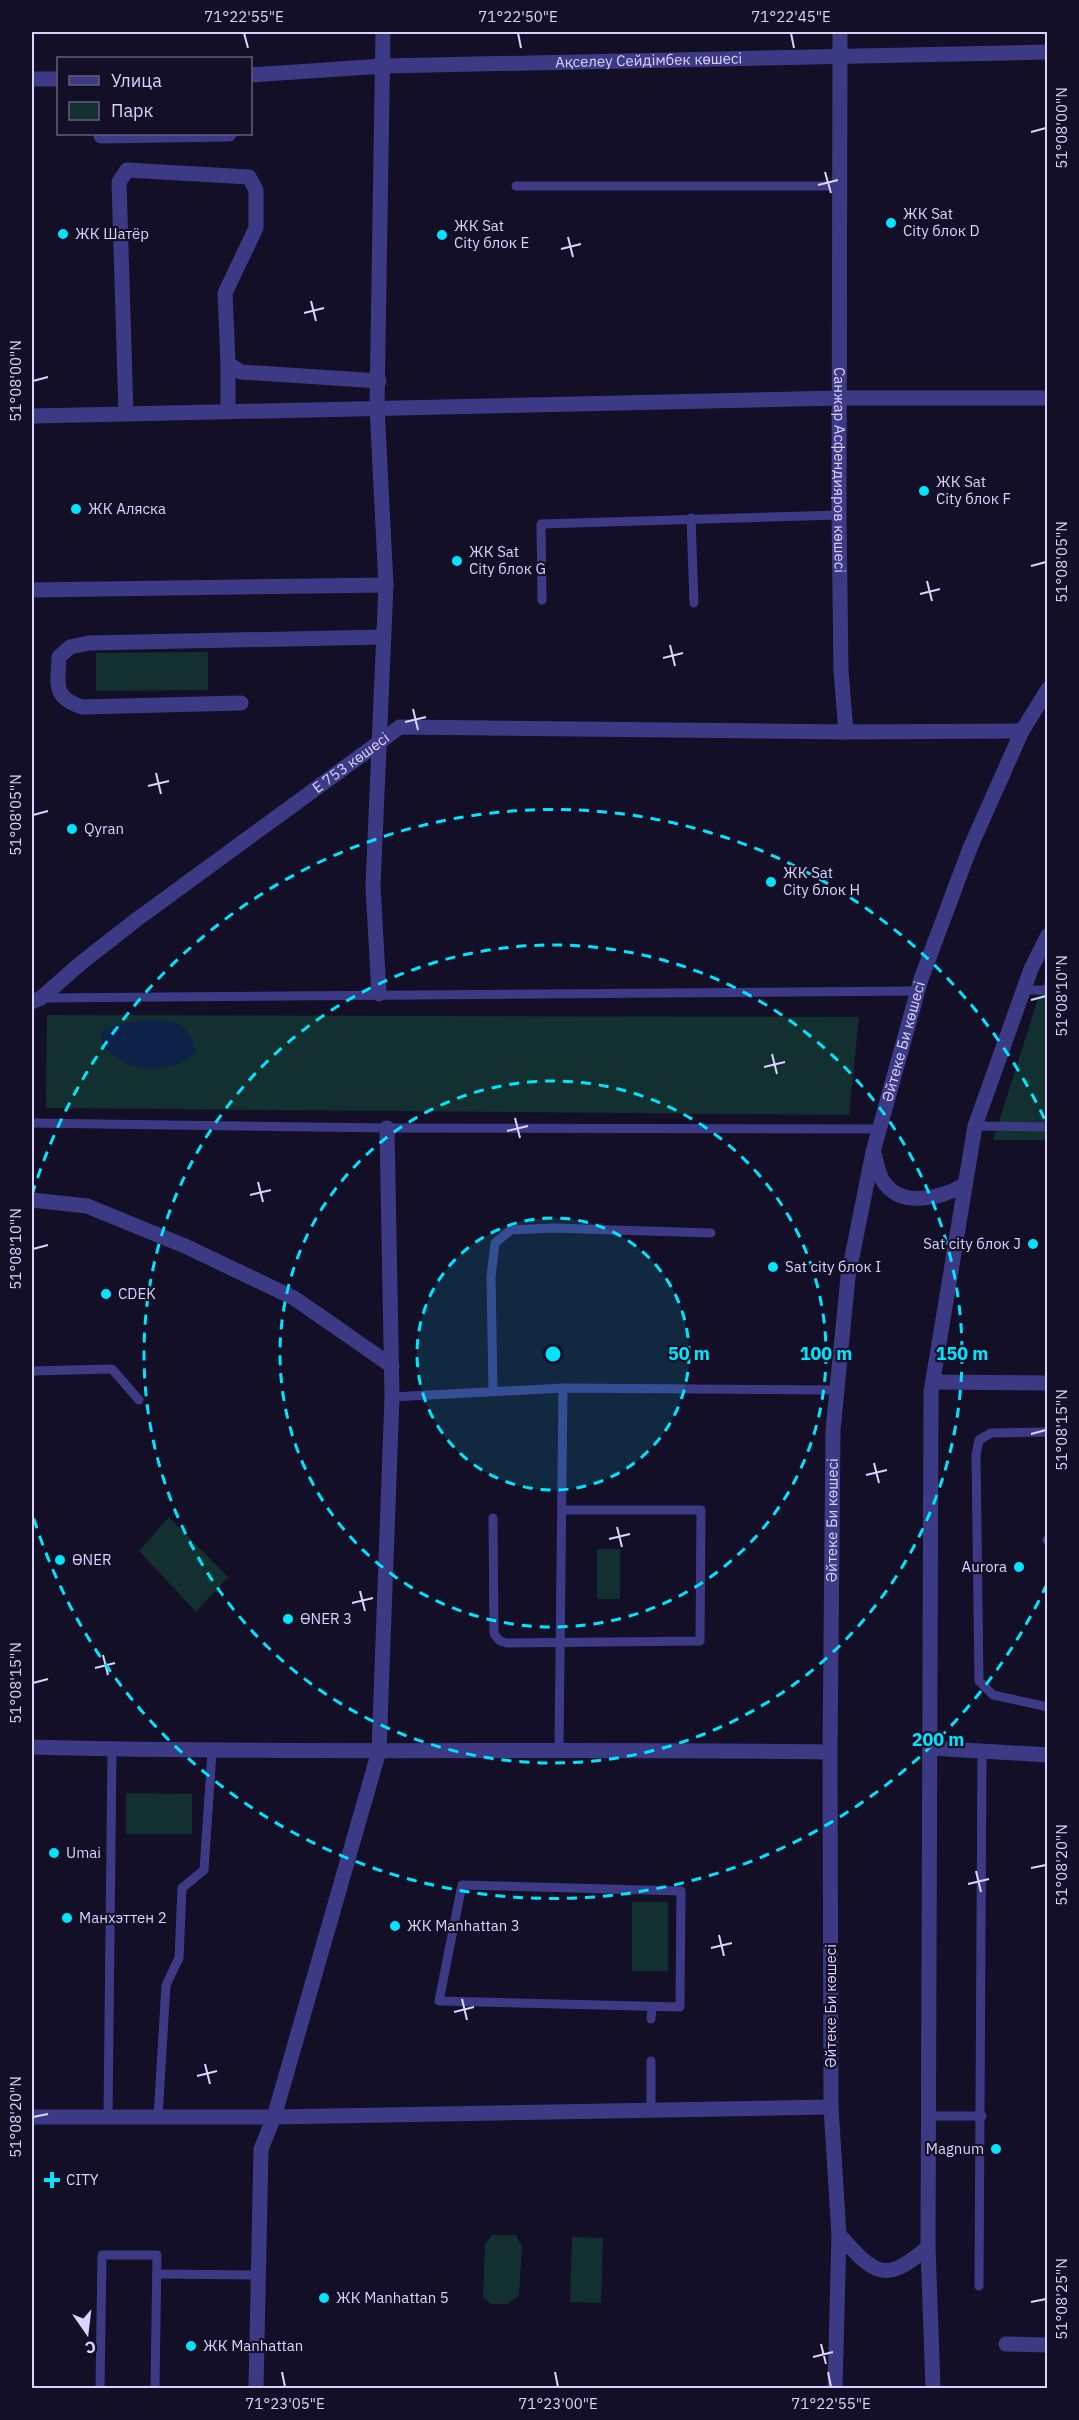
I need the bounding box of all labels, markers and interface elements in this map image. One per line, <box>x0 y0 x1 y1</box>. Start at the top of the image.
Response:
text: 71°22'55"E <box>204 7 284 26</box>
text: 71°22'50"E <box>478 7 558 26</box>
text: 71°22'45"E <box>751 7 831 26</box>
street label: Ақселеу Сейдімбек көшесі <box>555 48 742 71</box>
legend <box>57 57 252 135</box>
text: Улица <box>111 69 162 92</box>
text: 51°08'00"N <box>1052 87 1071 169</box>
text: Парк <box>111 99 154 122</box>
place label: ЖК Sat City блок D <box>903 204 980 240</box>
place label: ЖК Sat City блок E <box>454 216 529 252</box>
marker: ЖК Sat City блок D <box>884 216 898 230</box>
place label: ЖК Шатёр <box>75 224 149 243</box>
marker: ЖК Шатёр <box>56 227 70 241</box>
marker: ЖК Sat City блок E <box>435 228 449 242</box>
text: 51°08'00"N <box>6 340 25 422</box>
street label: Санжар Асфендияров көшесі <box>830 367 850 573</box>
place label: ЖК Sat City блок F <box>936 472 1011 508</box>
marker: ЖК Sat City блок F <box>917 484 931 498</box>
place label: ЖК Аляска <box>88 499 166 518</box>
marker: ЖК Аляска <box>69 502 83 516</box>
text: 51°08'05"N <box>1052 521 1071 603</box>
place label: ЖК Sat City блок G <box>469 542 546 578</box>
marker: ЖК Sat City блок G <box>450 554 464 568</box>
street label: Е 753 көшесі <box>308 728 393 797</box>
text: 51°08'05"N <box>6 774 25 856</box>
place label: Qyran <box>84 819 124 838</box>
marker: Qyran <box>65 822 79 836</box>
place label: ЖК Sat City блок H <box>783 863 860 899</box>
marker: ЖК Sat City блок H <box>764 875 778 889</box>
text: 51°08'10"N <box>1052 955 1071 1037</box>
street label: Әйтеке Би көшесі <box>877 979 929 1104</box>
text: 51°08'10"N <box>6 1208 25 1290</box>
place label: Sat city блок J <box>923 1234 1021 1253</box>
marker: Sat city блок J <box>1026 1237 1040 1251</box>
place label: Sat city блок I <box>785 1257 881 1276</box>
marker: Sat city блок I <box>766 1260 780 1274</box>
place label: CDEK <box>118 1284 156 1303</box>
marker: CDEK <box>99 1287 113 1301</box>
text: 50 m <box>668 1342 710 1365</box>
text: 100 m <box>800 1342 852 1365</box>
text: 150 m <box>936 1342 988 1365</box>
centre of rings <box>543 1344 563 1364</box>
text: 51°08'15"N <box>1052 1389 1071 1471</box>
street label: Әйтеке Би көшесі <box>822 1458 842 1583</box>
place label: ӨNER <box>72 1550 112 1569</box>
marker: ӨNER <box>53 1553 67 1567</box>
place label: Aurora <box>962 1557 1007 1576</box>
marker: Aurora <box>1012 1560 1026 1574</box>
place label: ӨNER 3 <box>300 1609 352 1628</box>
marker: ӨNER 3 <box>281 1612 295 1626</box>
text: 51°08'15"N <box>6 1642 25 1724</box>
text: 200 m <box>912 1728 964 1751</box>
text: 51°08'20"N <box>1052 1824 1071 1906</box>
place label: Umai <box>66 1843 101 1862</box>
marker: Umai <box>47 1846 61 1860</box>
place label: Манхэттен 2 <box>79 1908 167 1927</box>
marker: Манхэттен 2 <box>60 1911 74 1925</box>
place label: ЖК Manhattan 3 <box>407 1916 520 1935</box>
marker: ЖК Manhattan 3 <box>388 1919 402 1933</box>
street label: Әйтеке Би көшесі <box>821 1944 840 2068</box>
text: 51°08'20"N <box>6 2076 25 2158</box>
place label: Magnum <box>926 2139 984 2158</box>
marker: Magnum <box>989 2142 1003 2156</box>
place label: CITY <box>66 2170 99 2189</box>
marker: CITY <box>43 2171 61 2189</box>
text: 51°08'25"N <box>1052 2258 1071 2340</box>
place label: ЖК Manhattan 5 <box>336 2288 449 2307</box>
marker: ЖК Manhattan 5 <box>317 2291 331 2305</box>
north arrow <box>57 2303 117 2363</box>
place label: ЖК Manhattan <box>203 2336 303 2355</box>
text: С <box>83 2337 98 2359</box>
marker: ЖК Manhattan <box>184 2339 198 2353</box>
text: 71°23'05"E <box>245 2394 325 2413</box>
text: 71°23'00"E <box>518 2394 598 2413</box>
text: 71°22'55"E <box>791 2394 871 2413</box>

